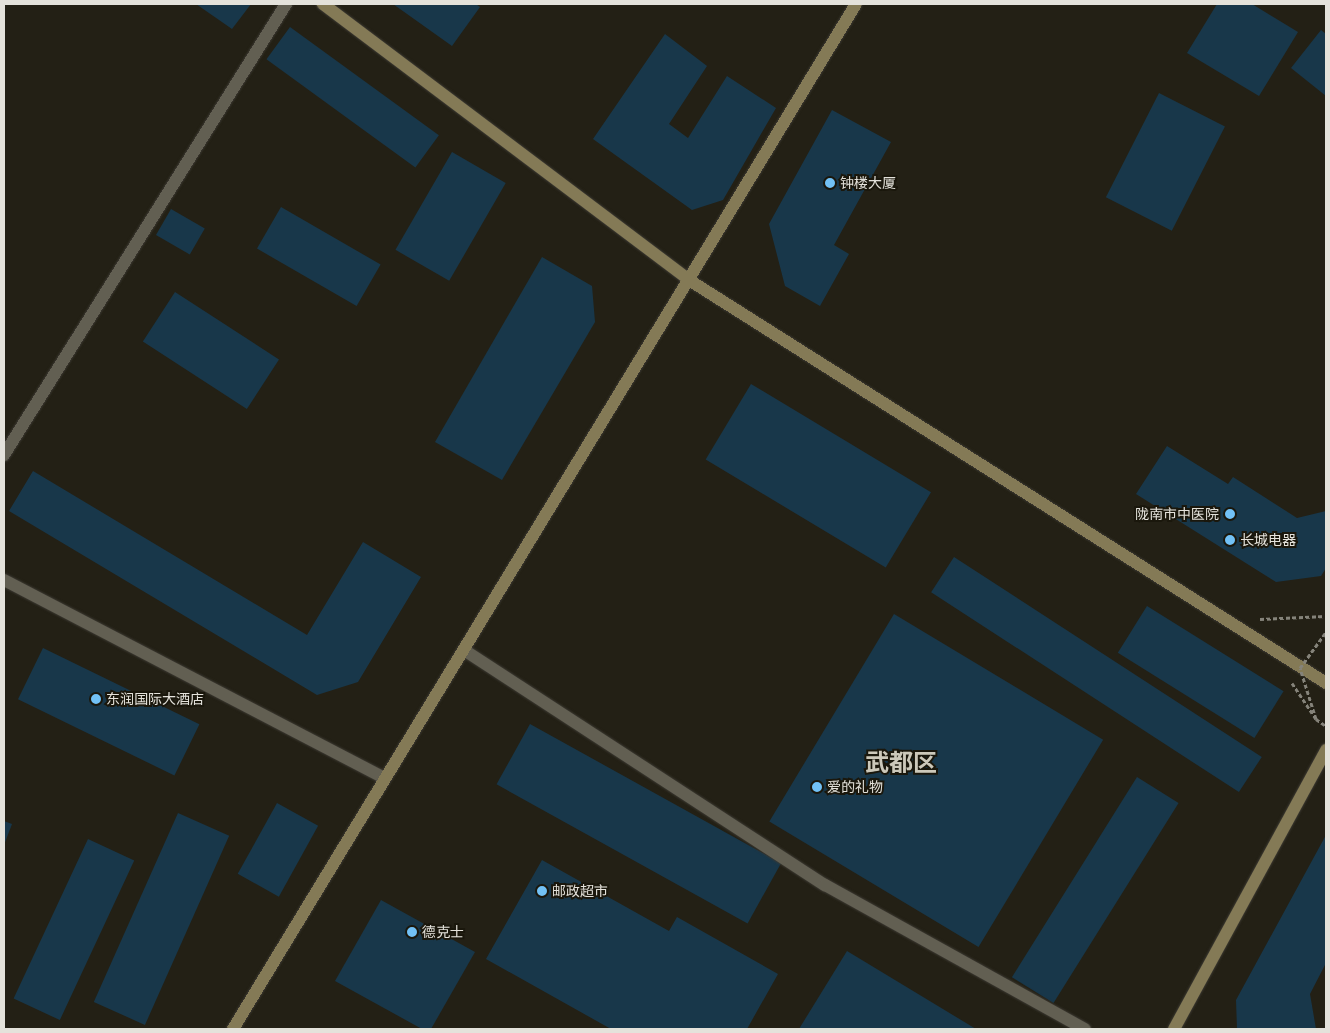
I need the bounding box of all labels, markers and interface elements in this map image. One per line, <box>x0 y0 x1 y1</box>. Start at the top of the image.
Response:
place label: 钟楼大厦 <box>840 175 896 191</box>
marker: 钟楼大厦 <box>824 177 836 189</box>
place label: 陇南市中医院 <box>1135 506 1219 522</box>
marker: 陇南市中医院 <box>1223 507 1237 521</box>
place label: 长城电器 <box>1240 532 1296 548</box>
marker: 长城电器 <box>1224 534 1236 546</box>
place label: 东润国际大酒店 <box>106 691 204 707</box>
marker: 东润国际大酒店 <box>90 693 102 705</box>
district label: 武都区 <box>865 748 937 776</box>
place label: 爱的礼物 <box>827 779 883 795</box>
marker: 爱的礼物 <box>811 781 823 793</box>
place label: 邮政超市 <box>552 883 608 899</box>
marker: 邮政超市 <box>536 885 548 897</box>
place label: 德克士 <box>422 924 464 940</box>
marker: 德克士 <box>406 926 418 938</box>

